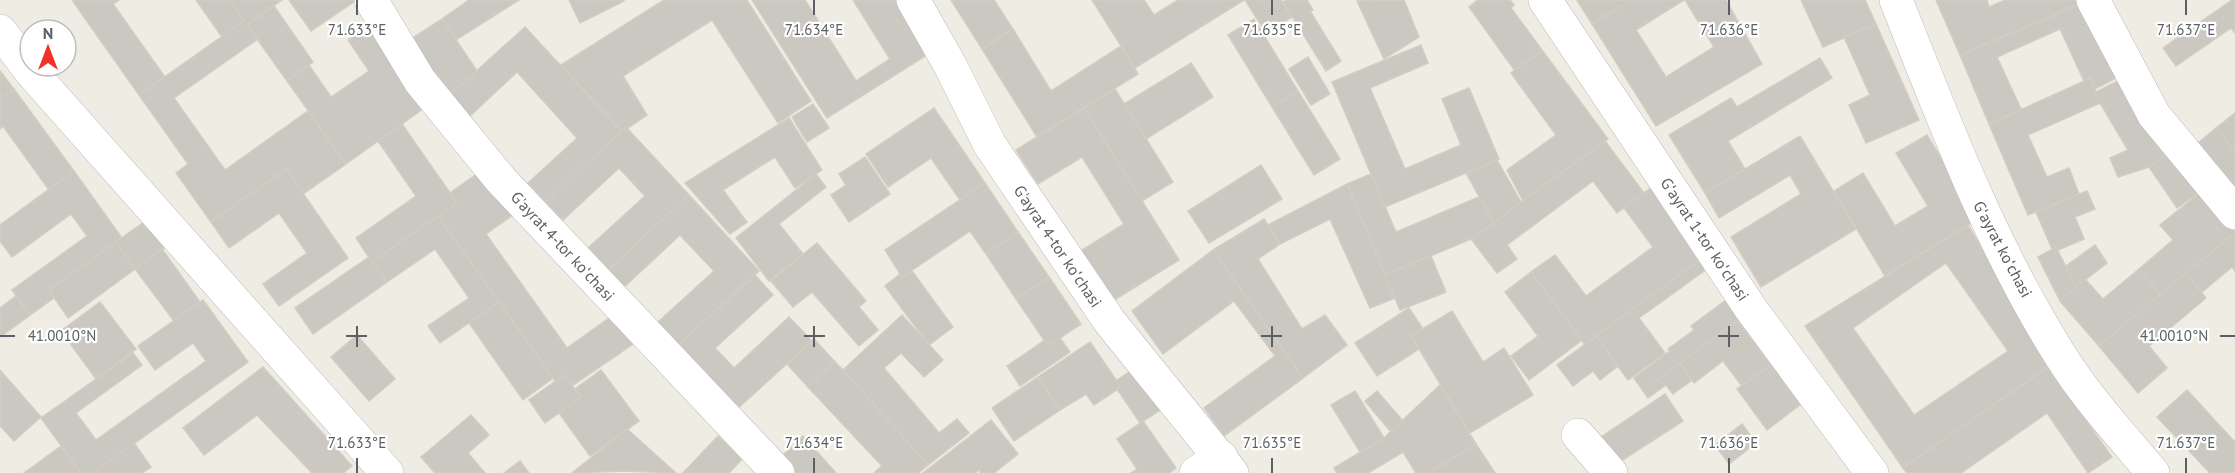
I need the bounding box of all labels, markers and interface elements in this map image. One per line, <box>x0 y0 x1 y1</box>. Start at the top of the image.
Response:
north arrow <box>18 18 78 78</box>
text: 71.633°E <box>328 20 386 39</box>
text: 71.634°E <box>785 20 843 39</box>
text: 71.635°E <box>1243 20 1301 39</box>
text: 71.636°E <box>1700 20 1758 39</box>
text: 71.637°E <box>2157 20 2215 39</box>
text: N <box>43 23 53 43</box>
street label: Gʻayrat 1-tor koʻchasi <box>1656 174 1754 304</box>
street label: G'ayrat 4-tor koʻchasi <box>1010 181 1106 311</box>
street label: G'ayrat 4-tor koʻchasi <box>507 187 619 305</box>
street label: Gʻayrat koʻchasi <box>1969 197 2037 301</box>
text: 41.0010°N <box>28 326 96 345</box>
text: 41.0010°N <box>2140 326 2208 345</box>
text: 71.633°E <box>328 433 386 452</box>
text: 71.634°E <box>785 433 843 452</box>
text: 71.635°E <box>1243 433 1301 452</box>
text: 71.636°E <box>1700 433 1758 452</box>
text: 71.637°E <box>2157 433 2215 452</box>

